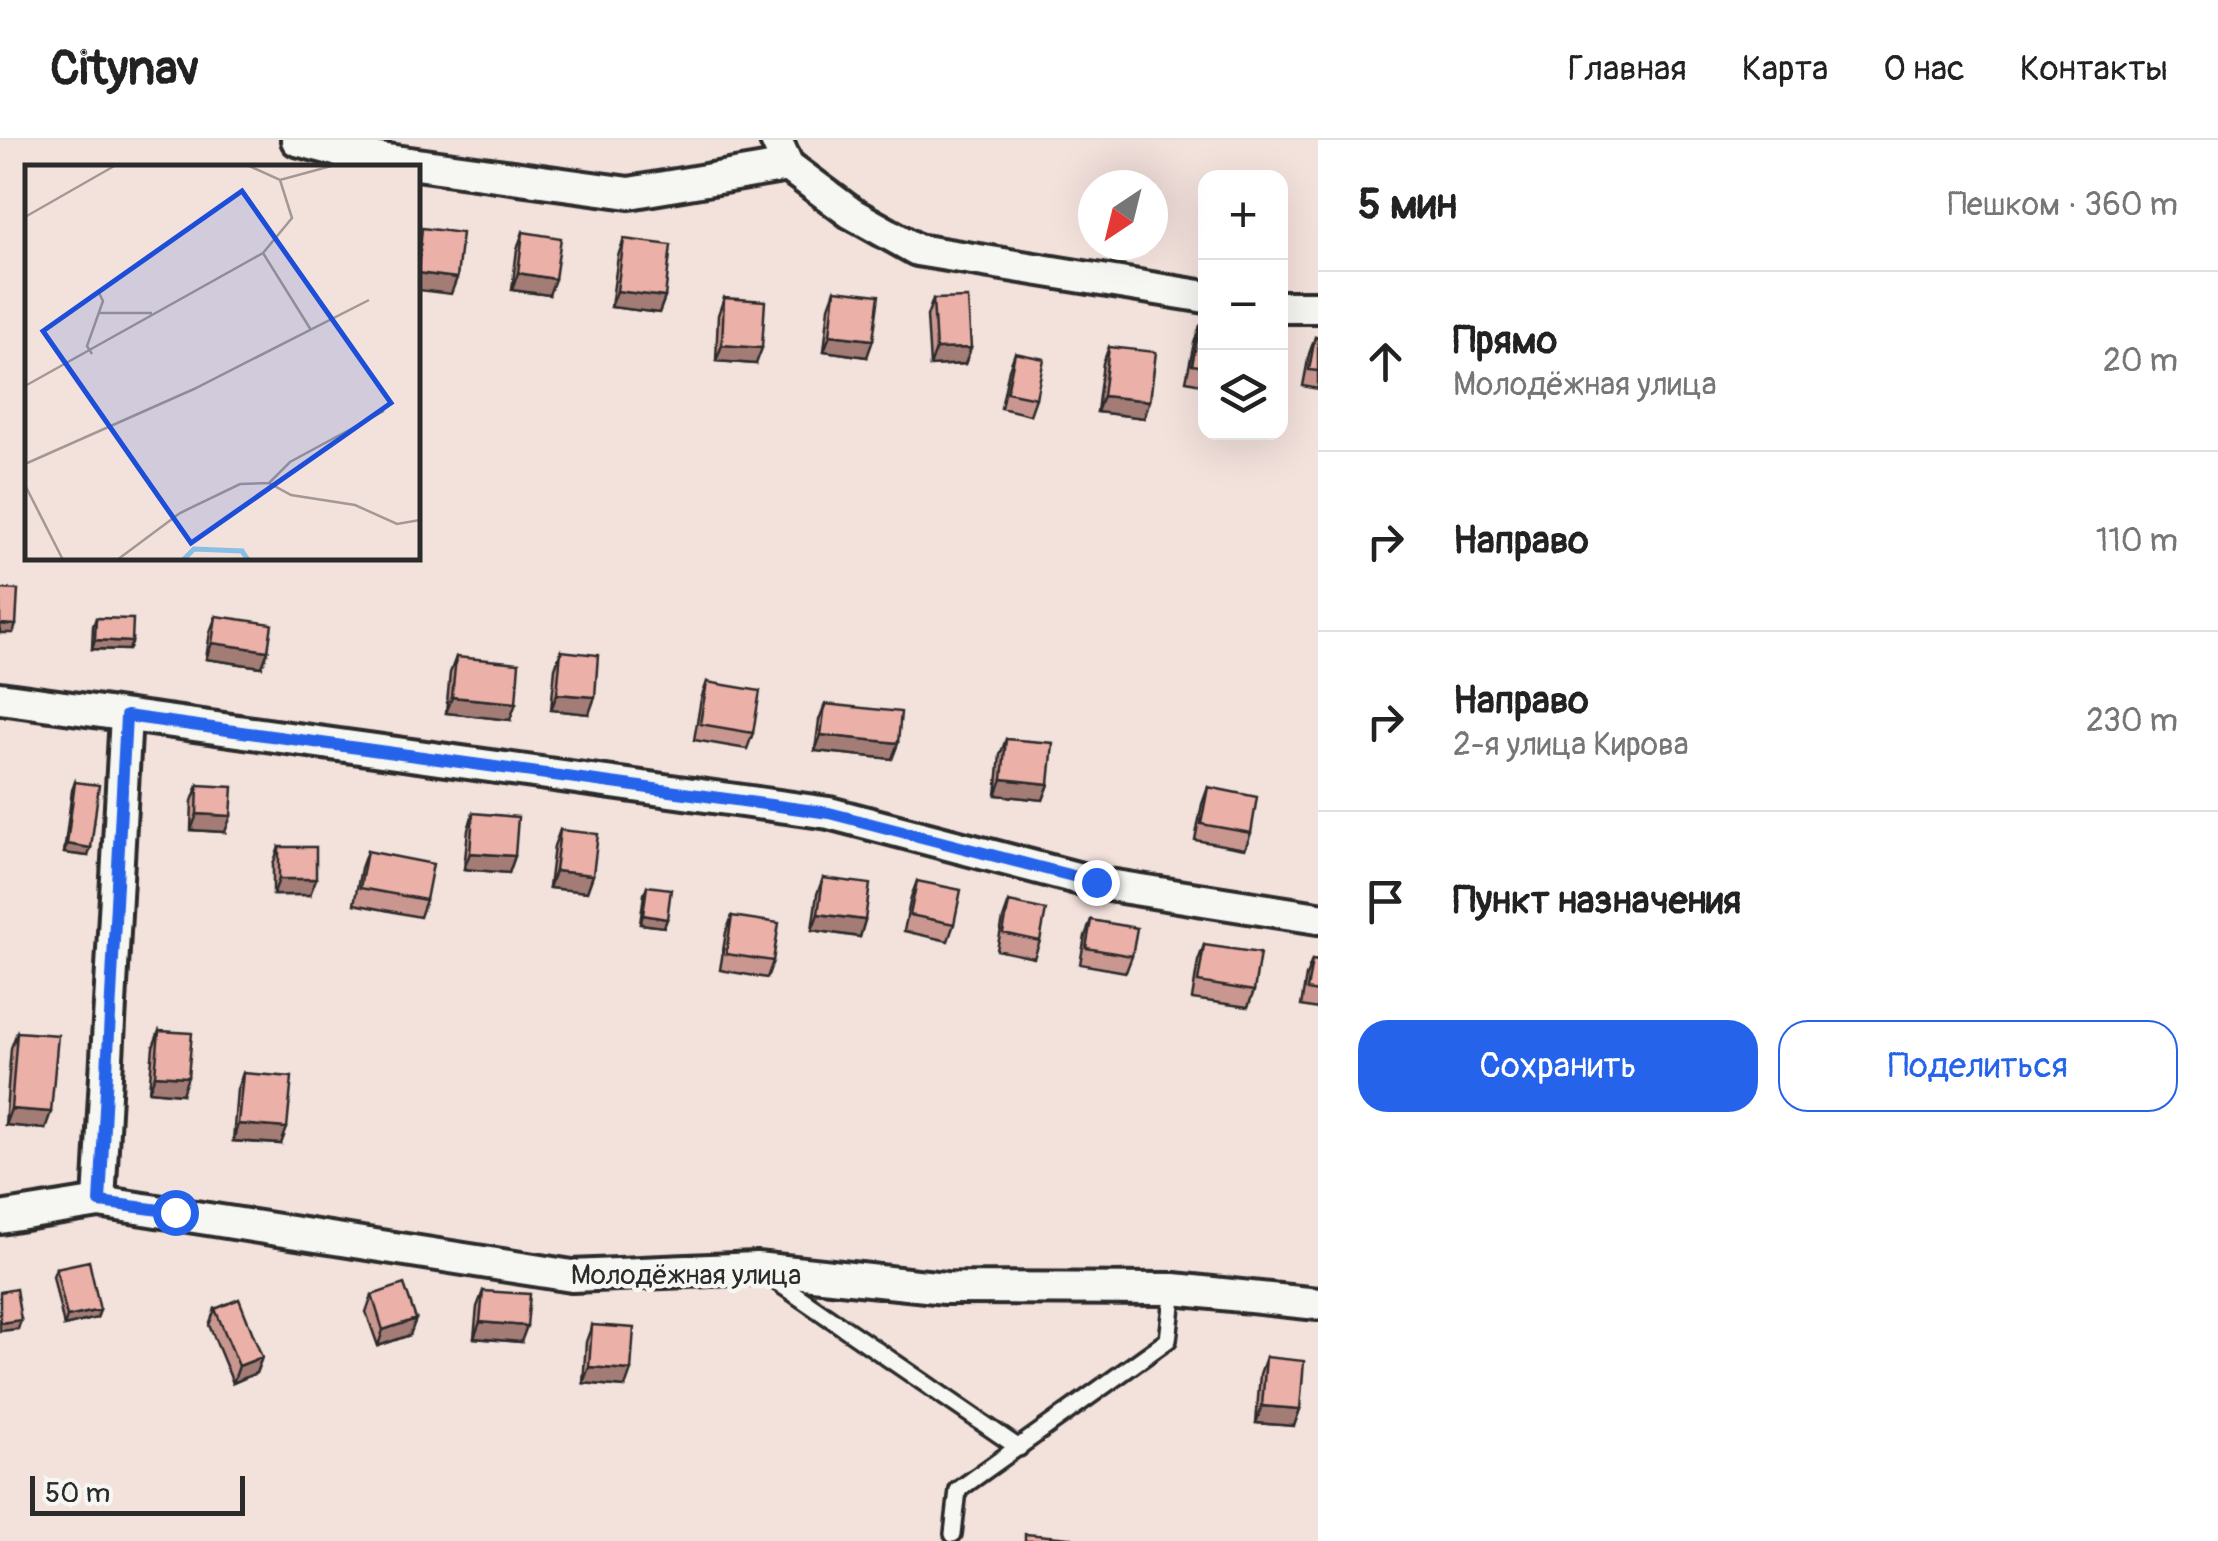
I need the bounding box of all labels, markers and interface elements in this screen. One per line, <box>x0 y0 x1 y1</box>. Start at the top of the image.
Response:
text: Citynav <box>50 39 199 99</box>
text: Главная <box>1568 47 1687 91</box>
text: Карта <box>1742 47 1828 91</box>
text: О нас <box>1883 47 1965 91</box>
text: Контакты <box>2020 47 2168 91</box>
inset map <box>25 165 420 560</box>
north arrow <box>1078 170 1168 260</box>
map controls <box>1198 170 1288 440</box>
button: + <box>1198 170 1288 260</box>
text: 5 мин <box>1358 179 1457 231</box>
text: Пешком · 360 m <box>1948 185 2178 225</box>
button: − <box>1198 260 1288 350</box>
text: Прямо <box>1453 317 1557 365</box>
icon: ahead <box>1358 334 1413 389</box>
text: 20 m <box>2103 341 2178 381</box>
button: layers <box>1198 350 1288 440</box>
text: Молодёжная улица <box>1453 365 1717 405</box>
icon: right <box>1358 514 1413 569</box>
text: Направо <box>1453 517 1589 565</box>
text: 110 m <box>2096 521 2178 561</box>
text: Направо <box>1453 677 1589 725</box>
icon: right <box>1358 694 1413 749</box>
text: 230 m <box>2086 701 2178 741</box>
text: 2-я улица Кирова <box>1453 725 1689 765</box>
route end <box>1074 860 1120 906</box>
icon: arrive <box>1358 874 1413 929</box>
text: Пункт назначения <box>1453 877 1741 925</box>
button: Сохранить <box>1358 1020 1758 1112</box>
button: Поделиться <box>1778 1020 2178 1112</box>
route start <box>153 1190 199 1236</box>
street label: Молодёжная улица <box>571 1258 801 1293</box>
scale bar <box>30 1471 245 1516</box>
text: 50 m <box>45 1476 110 1511</box>

